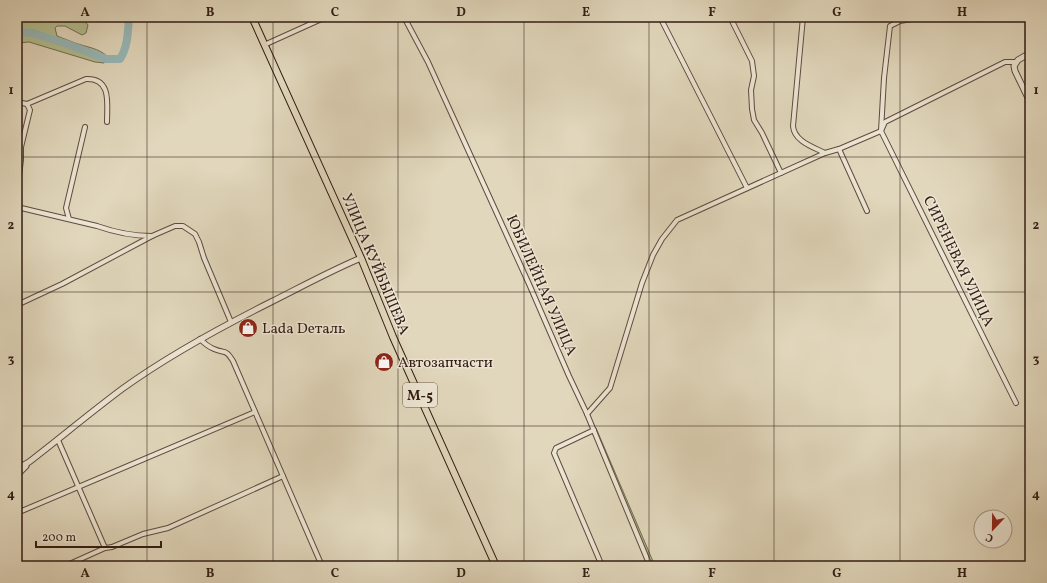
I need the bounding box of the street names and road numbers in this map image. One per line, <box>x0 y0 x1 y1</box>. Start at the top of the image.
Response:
street label: УЛИЦА КУЙБЫШЕВА <box>335 191 414 339</box>
street label: СИРЕНЕВАЯ УЛИЦА <box>917 193 999 331</box>
street label: ЮБИЛЕЙНАЯ УЛИЦА <box>500 212 581 360</box>
road number: М-5 <box>403 383 437 407</box>

